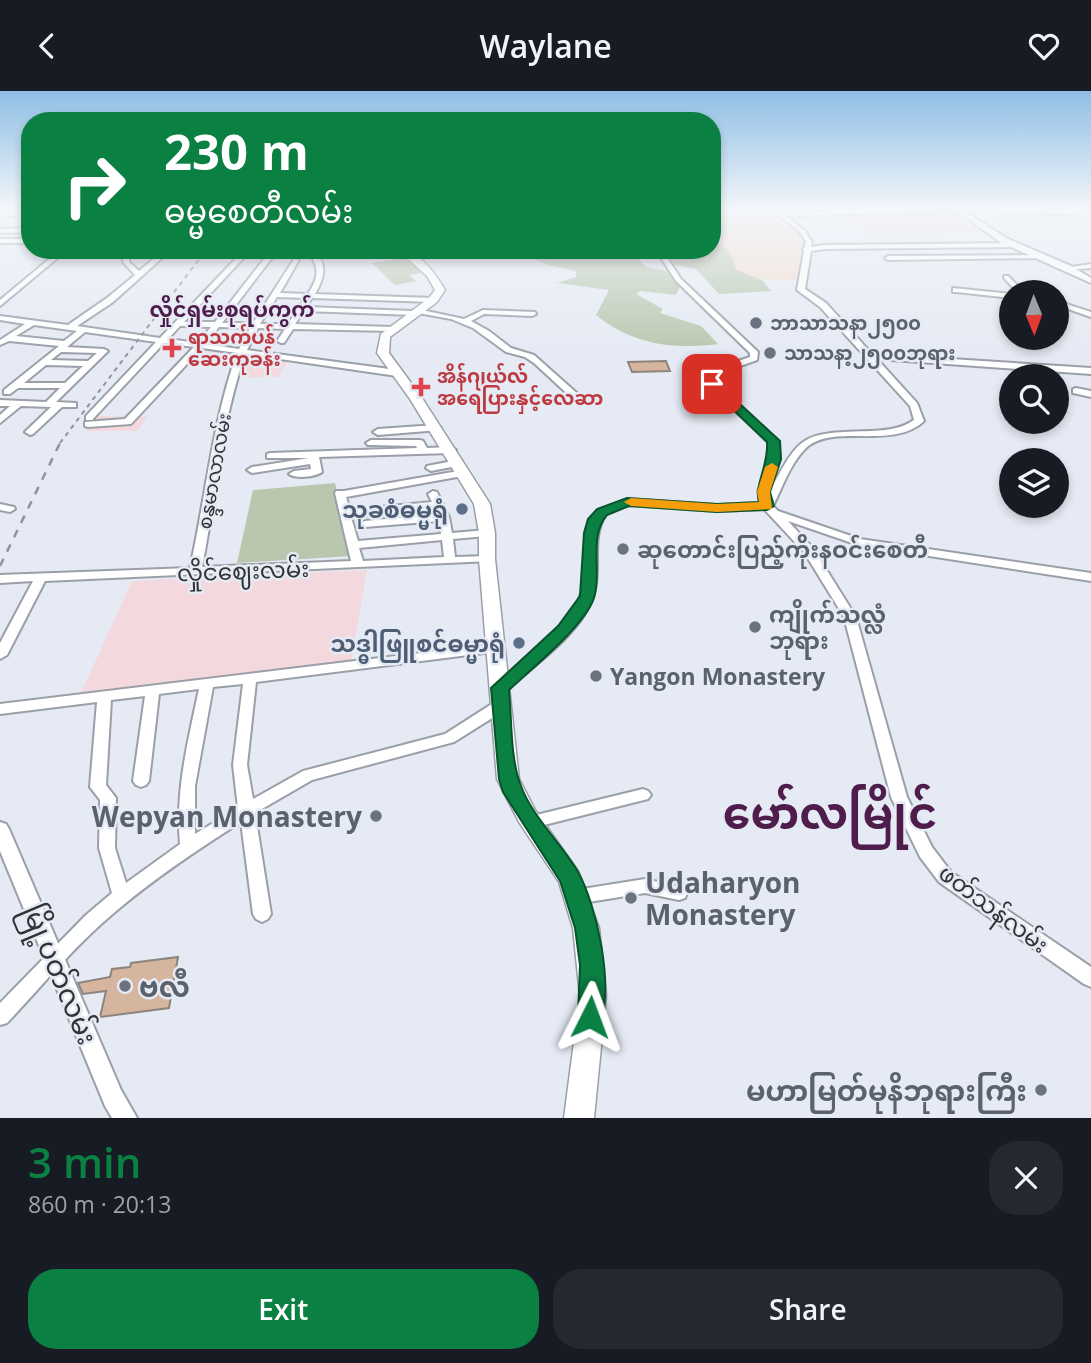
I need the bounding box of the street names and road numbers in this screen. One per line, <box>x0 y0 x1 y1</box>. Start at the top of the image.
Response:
street label: စန္ဒမာလာလမ်း <box>190 411 240 532</box>
street label: လှိုင်ဈေးလမ်း <box>176 552 310 592</box>
street label: ဖတ်သန်လမ်း <box>930 856 1055 963</box>
street label: မြို့ပတ်လမ်း <box>10 898 108 1052</box>

